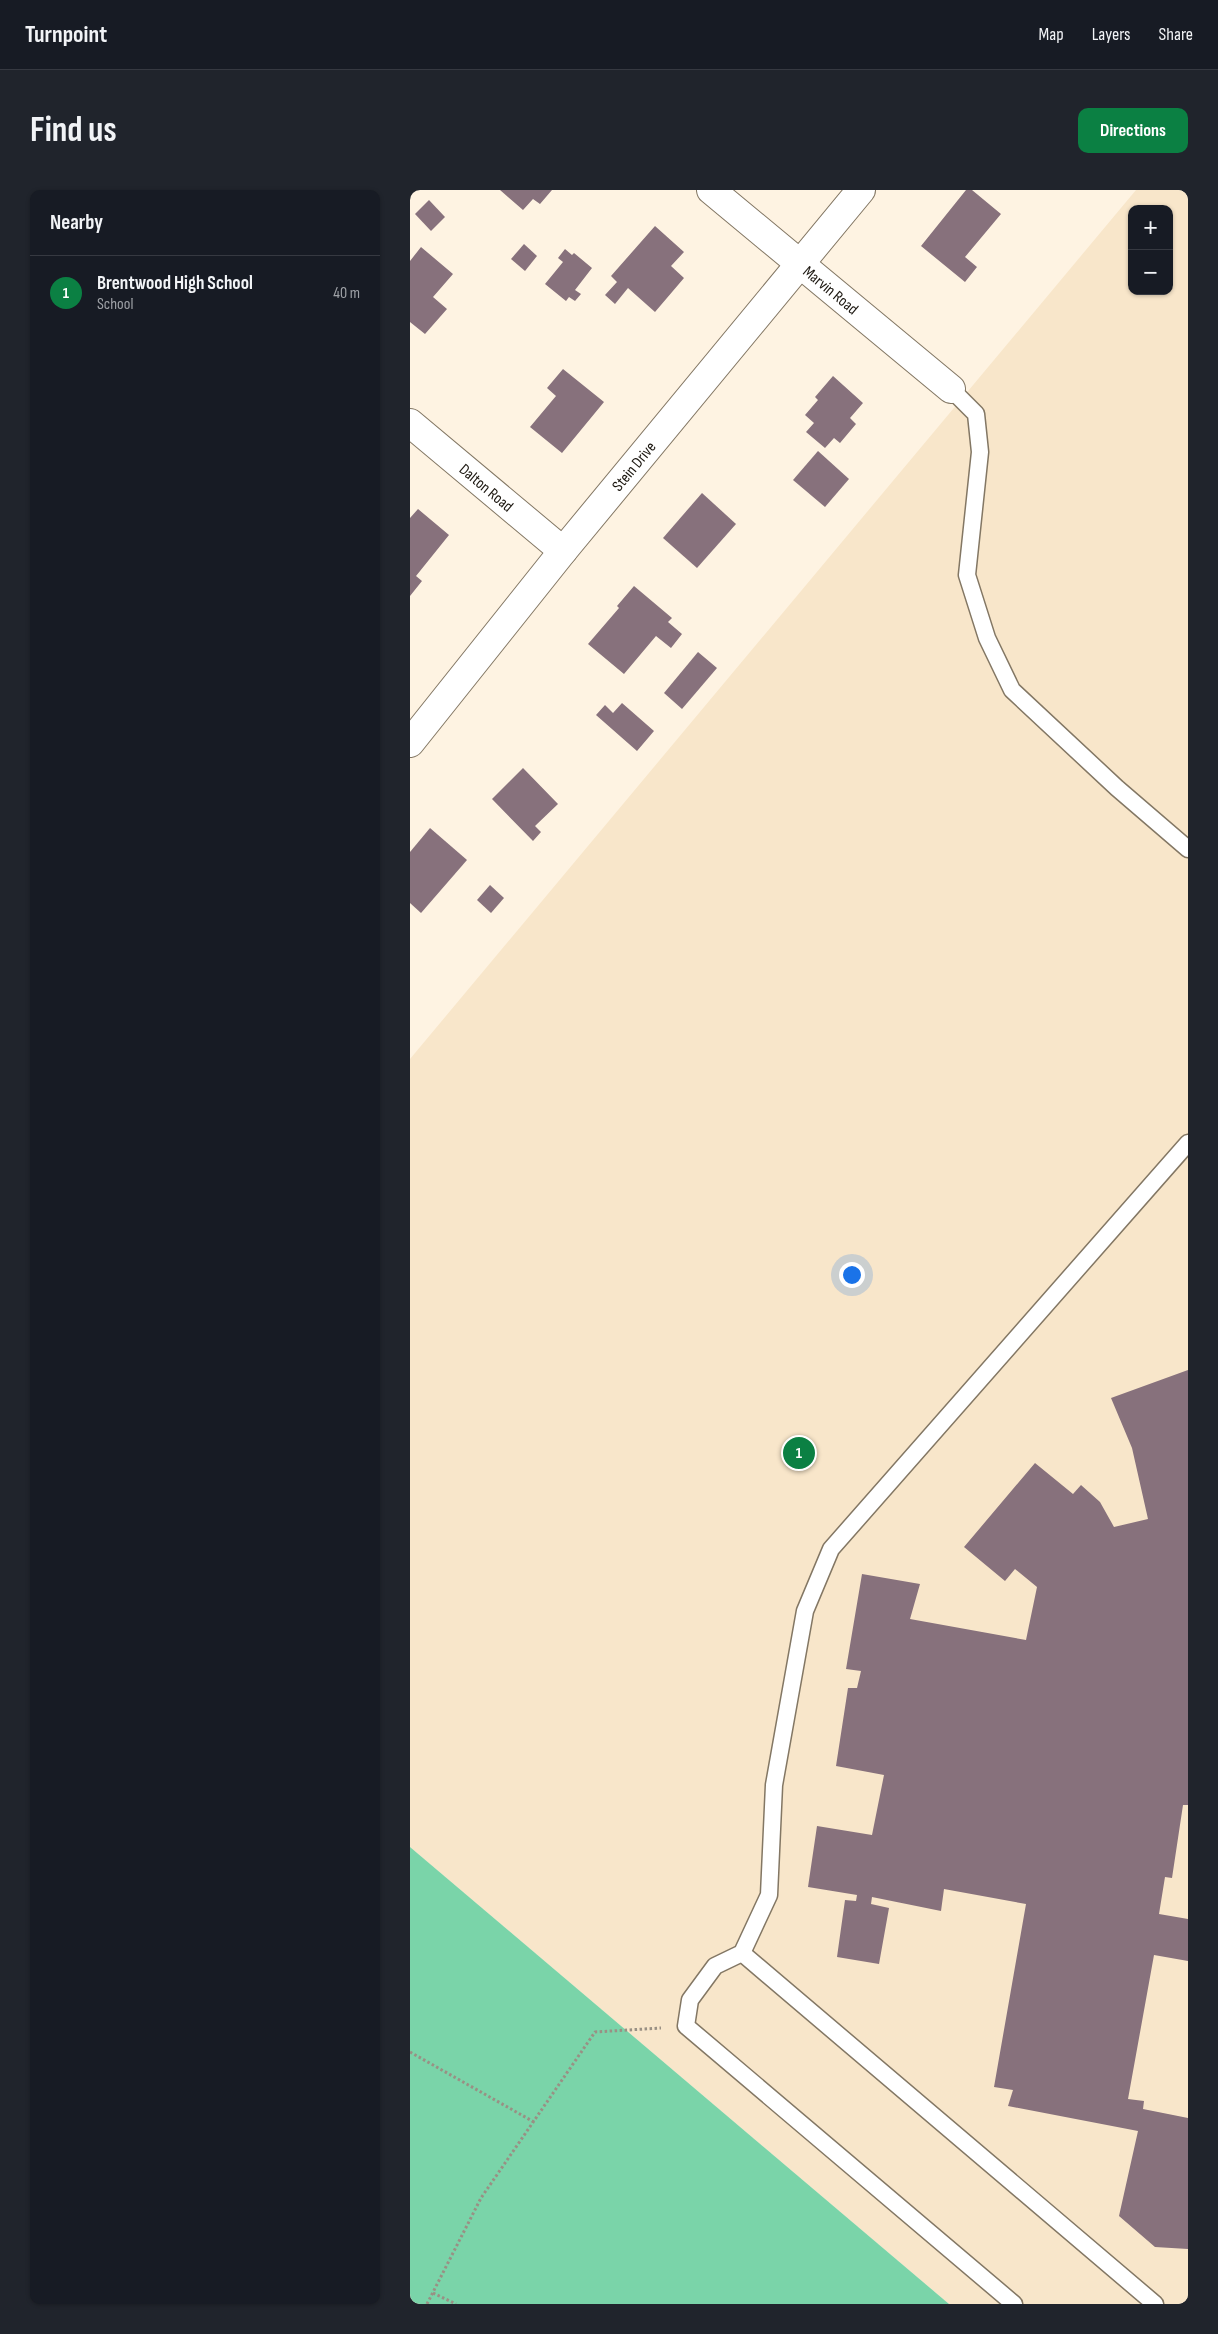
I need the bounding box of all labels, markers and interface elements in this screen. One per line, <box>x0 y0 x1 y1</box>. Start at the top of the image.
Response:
text: Turnpoint <box>25 20 107 49</box>
text: Map <box>1039 24 1064 45</box>
text: Layers <box>1092 24 1131 45</box>
text: Share <box>1159 24 1193 45</box>
button: Directions <box>1078 108 1188 153</box>
text: Find us <box>30 109 117 152</box>
map controls <box>1128 205 1173 295</box>
button: + <box>1128 205 1173 250</box>
text: Nearby <box>50 210 103 235</box>
button: − <box>1128 250 1173 295</box>
street label: Marvin Road <box>799 262 861 319</box>
text: Brentwood High School <box>97 272 253 295</box>
text: 1 <box>63 284 69 303</box>
text: 40 m <box>333 284 360 303</box>
text: School <box>97 295 133 314</box>
street label: Stein Drive <box>609 438 660 495</box>
street label: Dalton Road <box>455 460 517 516</box>
your location <box>839 1262 865 1288</box>
pin: 1 <box>783 1434 815 1472</box>

